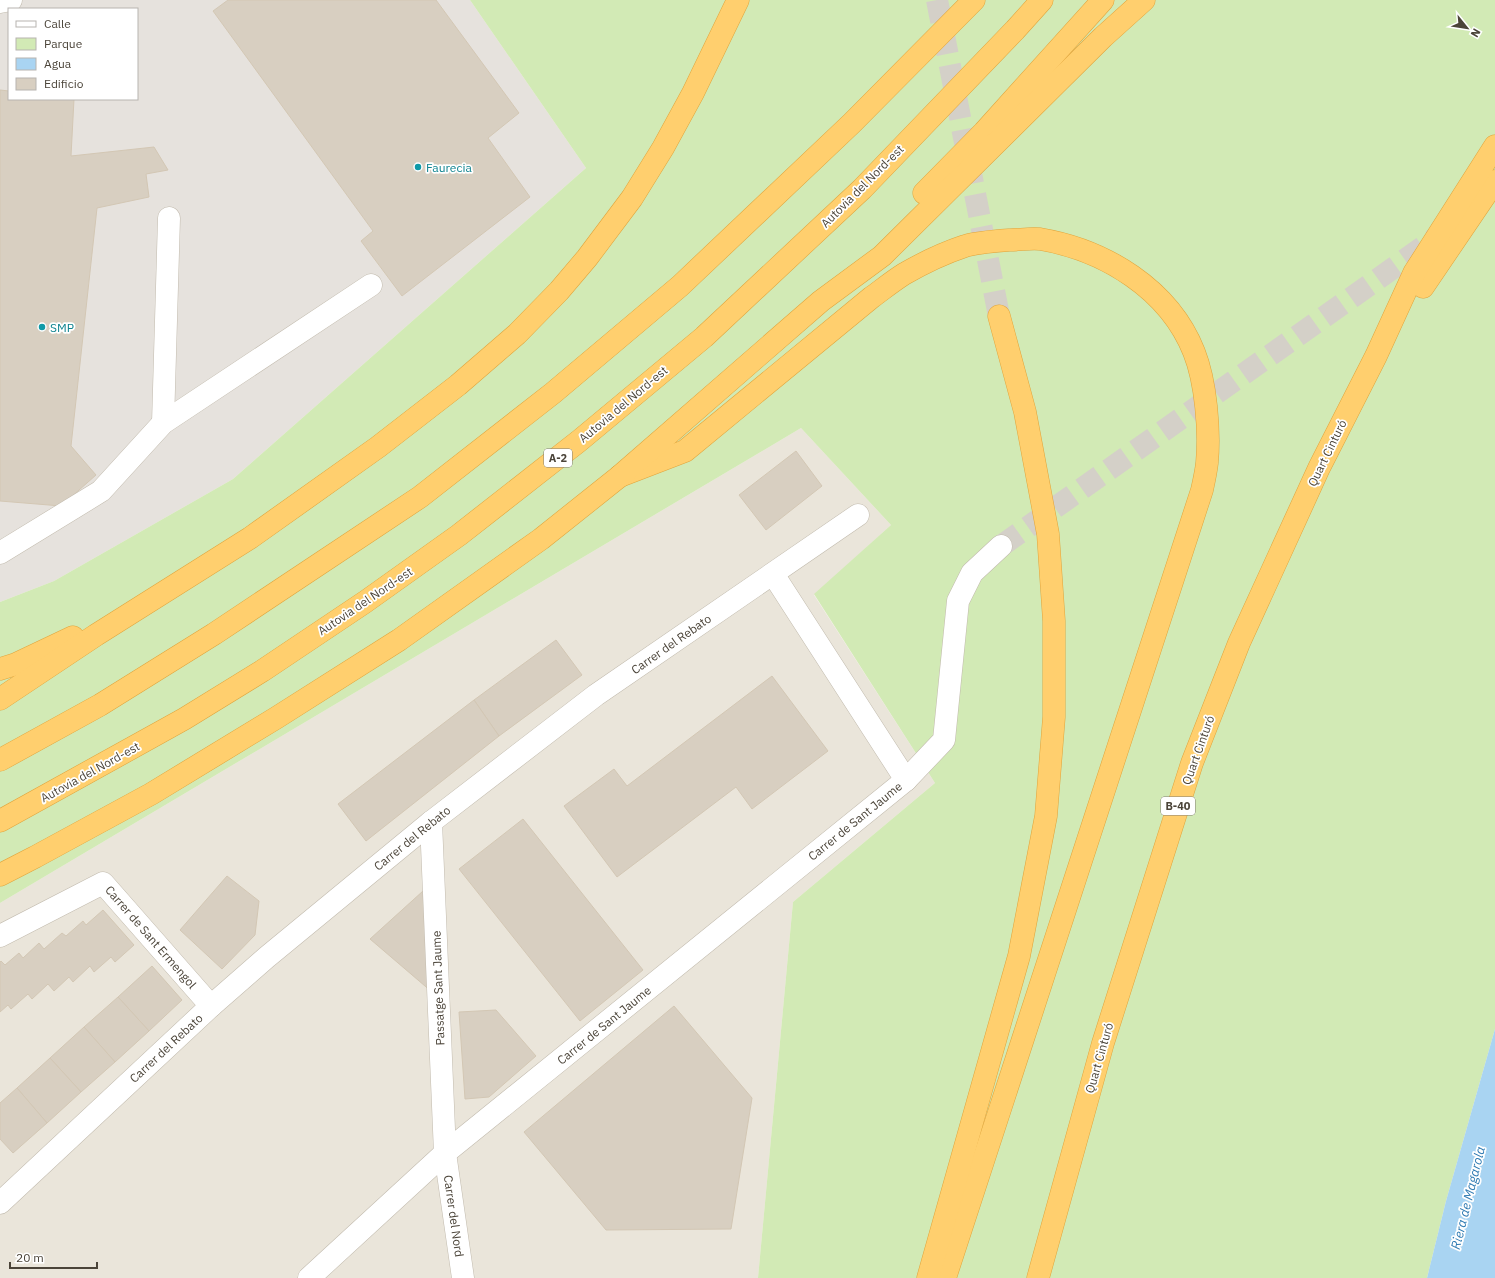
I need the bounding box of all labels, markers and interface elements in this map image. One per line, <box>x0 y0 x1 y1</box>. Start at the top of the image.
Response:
legend <box>8 8 138 100</box>
north arrow <box>1447 8 1487 48</box>
text: Calle <box>44 16 71 31</box>
text: N <box>1468 26 1484 40</box>
text: Parque <box>44 36 83 51</box>
text: Agua <box>44 56 72 71</box>
text: Edificio <box>44 76 84 91</box>
street label: Autovia del Nord-est <box>817 141 907 231</box>
place label: Faurecia <box>426 160 472 175</box>
marker: Faurecia <box>413 162 423 172</box>
place label: SMP <box>50 320 74 335</box>
marker: SMP <box>37 322 47 332</box>
street label: Autovia del Nord-est <box>576 363 670 445</box>
street label: Quart Cinturó <box>1304 417 1350 489</box>
road number: A-2 <box>544 449 572 467</box>
street label: Autovia del Nord-est <box>315 564 415 638</box>
street label: Carrer del Rebato <box>628 611 714 677</box>
street label: Quart Cinturó <box>1179 713 1218 787</box>
street label: Autovia del Nord-est <box>38 739 142 805</box>
street label: Carrer de Sant Jaume <box>805 778 905 863</box>
road number: B-40 <box>1161 797 1195 815</box>
street label: Carrer del Rebato <box>371 802 454 874</box>
street label: Carrer de Sant Ermengol <box>102 882 200 992</box>
street label: Passatge Sant Jaume <box>428 930 448 1046</box>
street label: Carrer de Sant Jaume <box>554 982 654 1067</box>
street label: Carrer del Rebato <box>126 1010 206 1086</box>
street label: Quart Cinturó <box>1082 1021 1116 1095</box>
water label: Riera de Magarola <box>1447 1145 1489 1251</box>
street label: Carrer del Nord <box>441 1174 467 1258</box>
scale bar <box>10 1244 97 1270</box>
text: 20 m <box>16 1250 44 1265</box>

